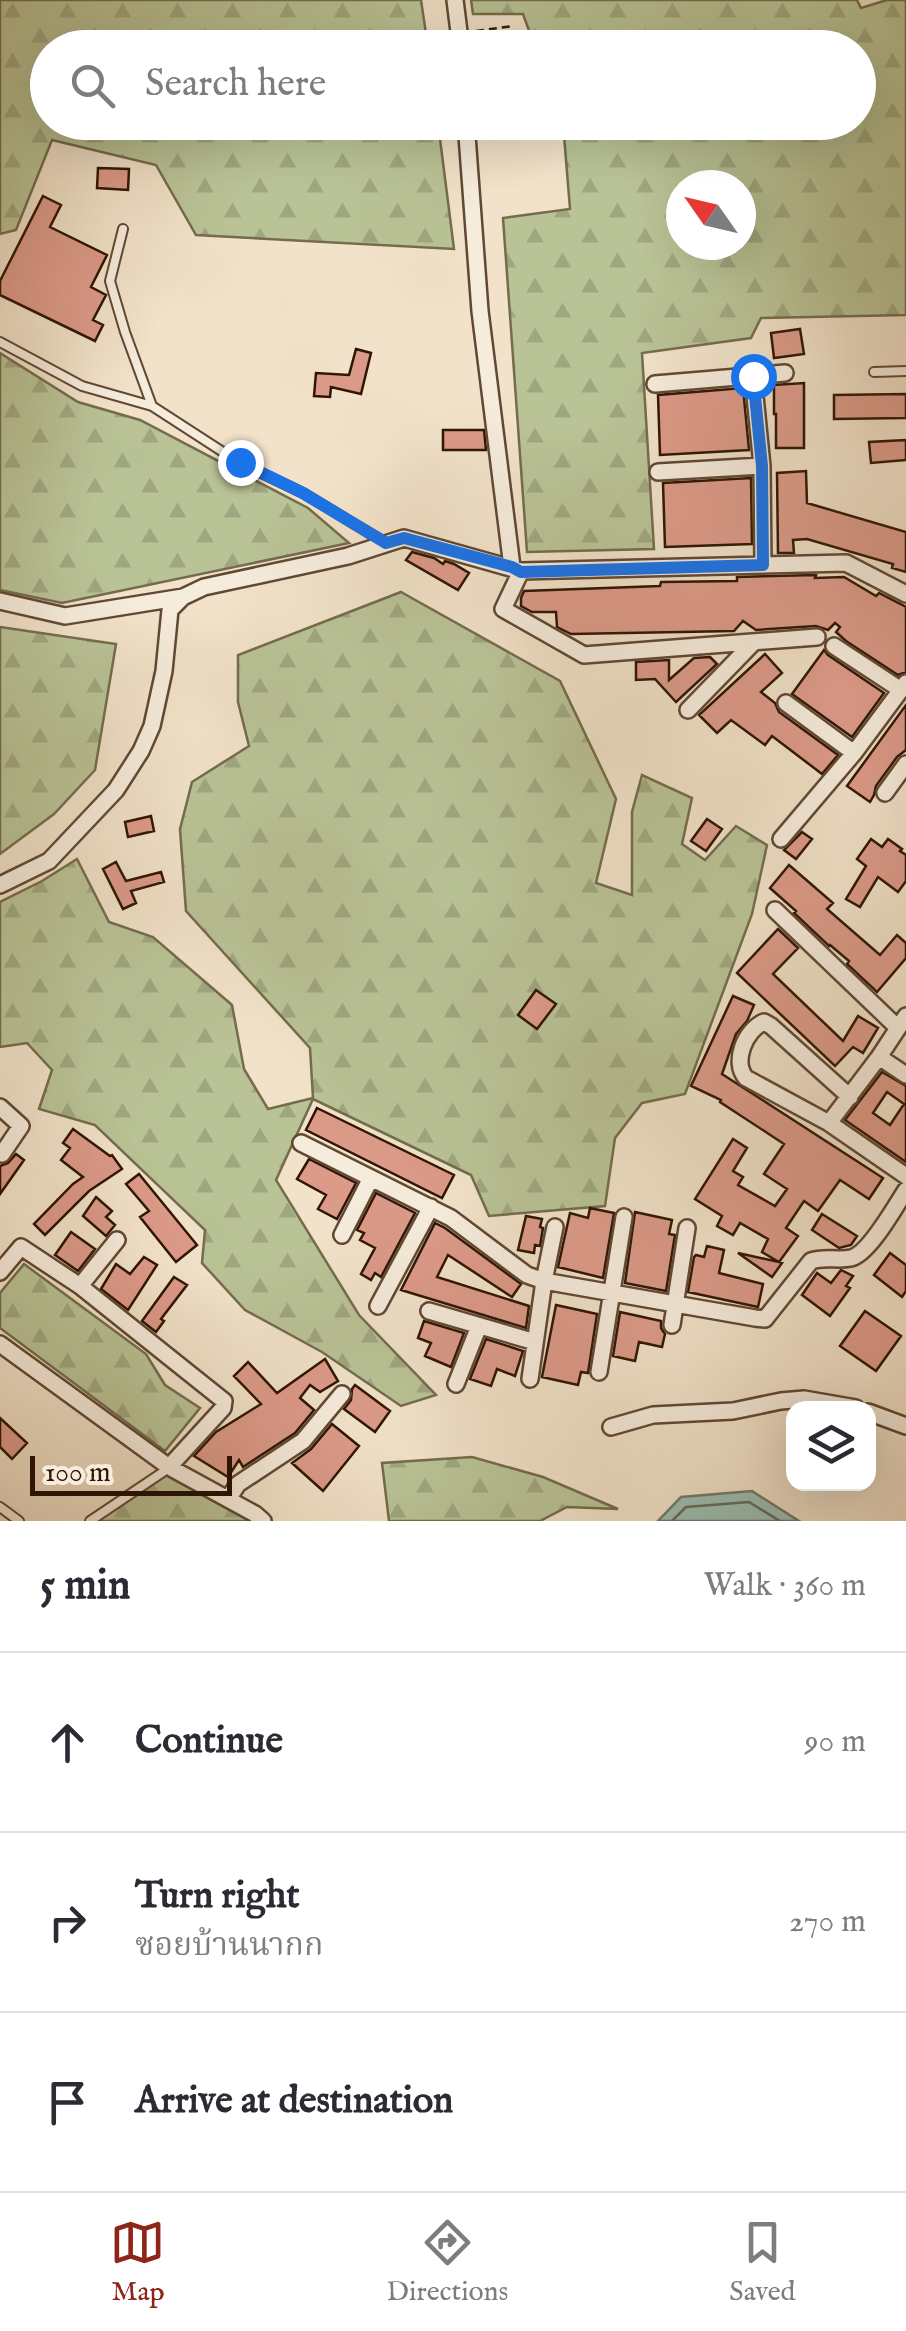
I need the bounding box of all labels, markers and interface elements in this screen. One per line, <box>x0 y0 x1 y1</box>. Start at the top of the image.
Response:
search box <box>30 30 876 140</box>
icon: search <box>65 58 120 113</box>
text: Search here <box>145 61 326 109</box>
north arrow <box>666 170 756 260</box>
route start <box>731 354 777 400</box>
route end <box>218 440 264 486</box>
map controls <box>786 1401 876 1491</box>
button: layers <box>786 1401 876 1491</box>
scale bar <box>30 1451 232 1496</box>
text: 100 m <box>45 1456 111 1491</box>
text: 5 min <box>40 1560 130 1613</box>
text: Walk · 360 m <box>704 1566 866 1607</box>
icon: ahead <box>40 1715 95 1770</box>
text: Continue <box>135 1718 283 1766</box>
text: 90 m <box>805 1722 866 1763</box>
text: Turn right <box>135 1873 299 1921</box>
icon: right <box>40 1895 95 1950</box>
text: 270 m <box>789 1902 866 1943</box>
text: ซอยบ้านนากก <box>135 1926 324 1967</box>
icon: arrive <box>40 2075 95 2130</box>
text: Arrive at destination <box>135 2078 453 2126</box>
tab: Map <box>110 2215 165 2310</box>
tab: Directions <box>386 2215 508 2310</box>
tab: Saved <box>729 2215 796 2310</box>

